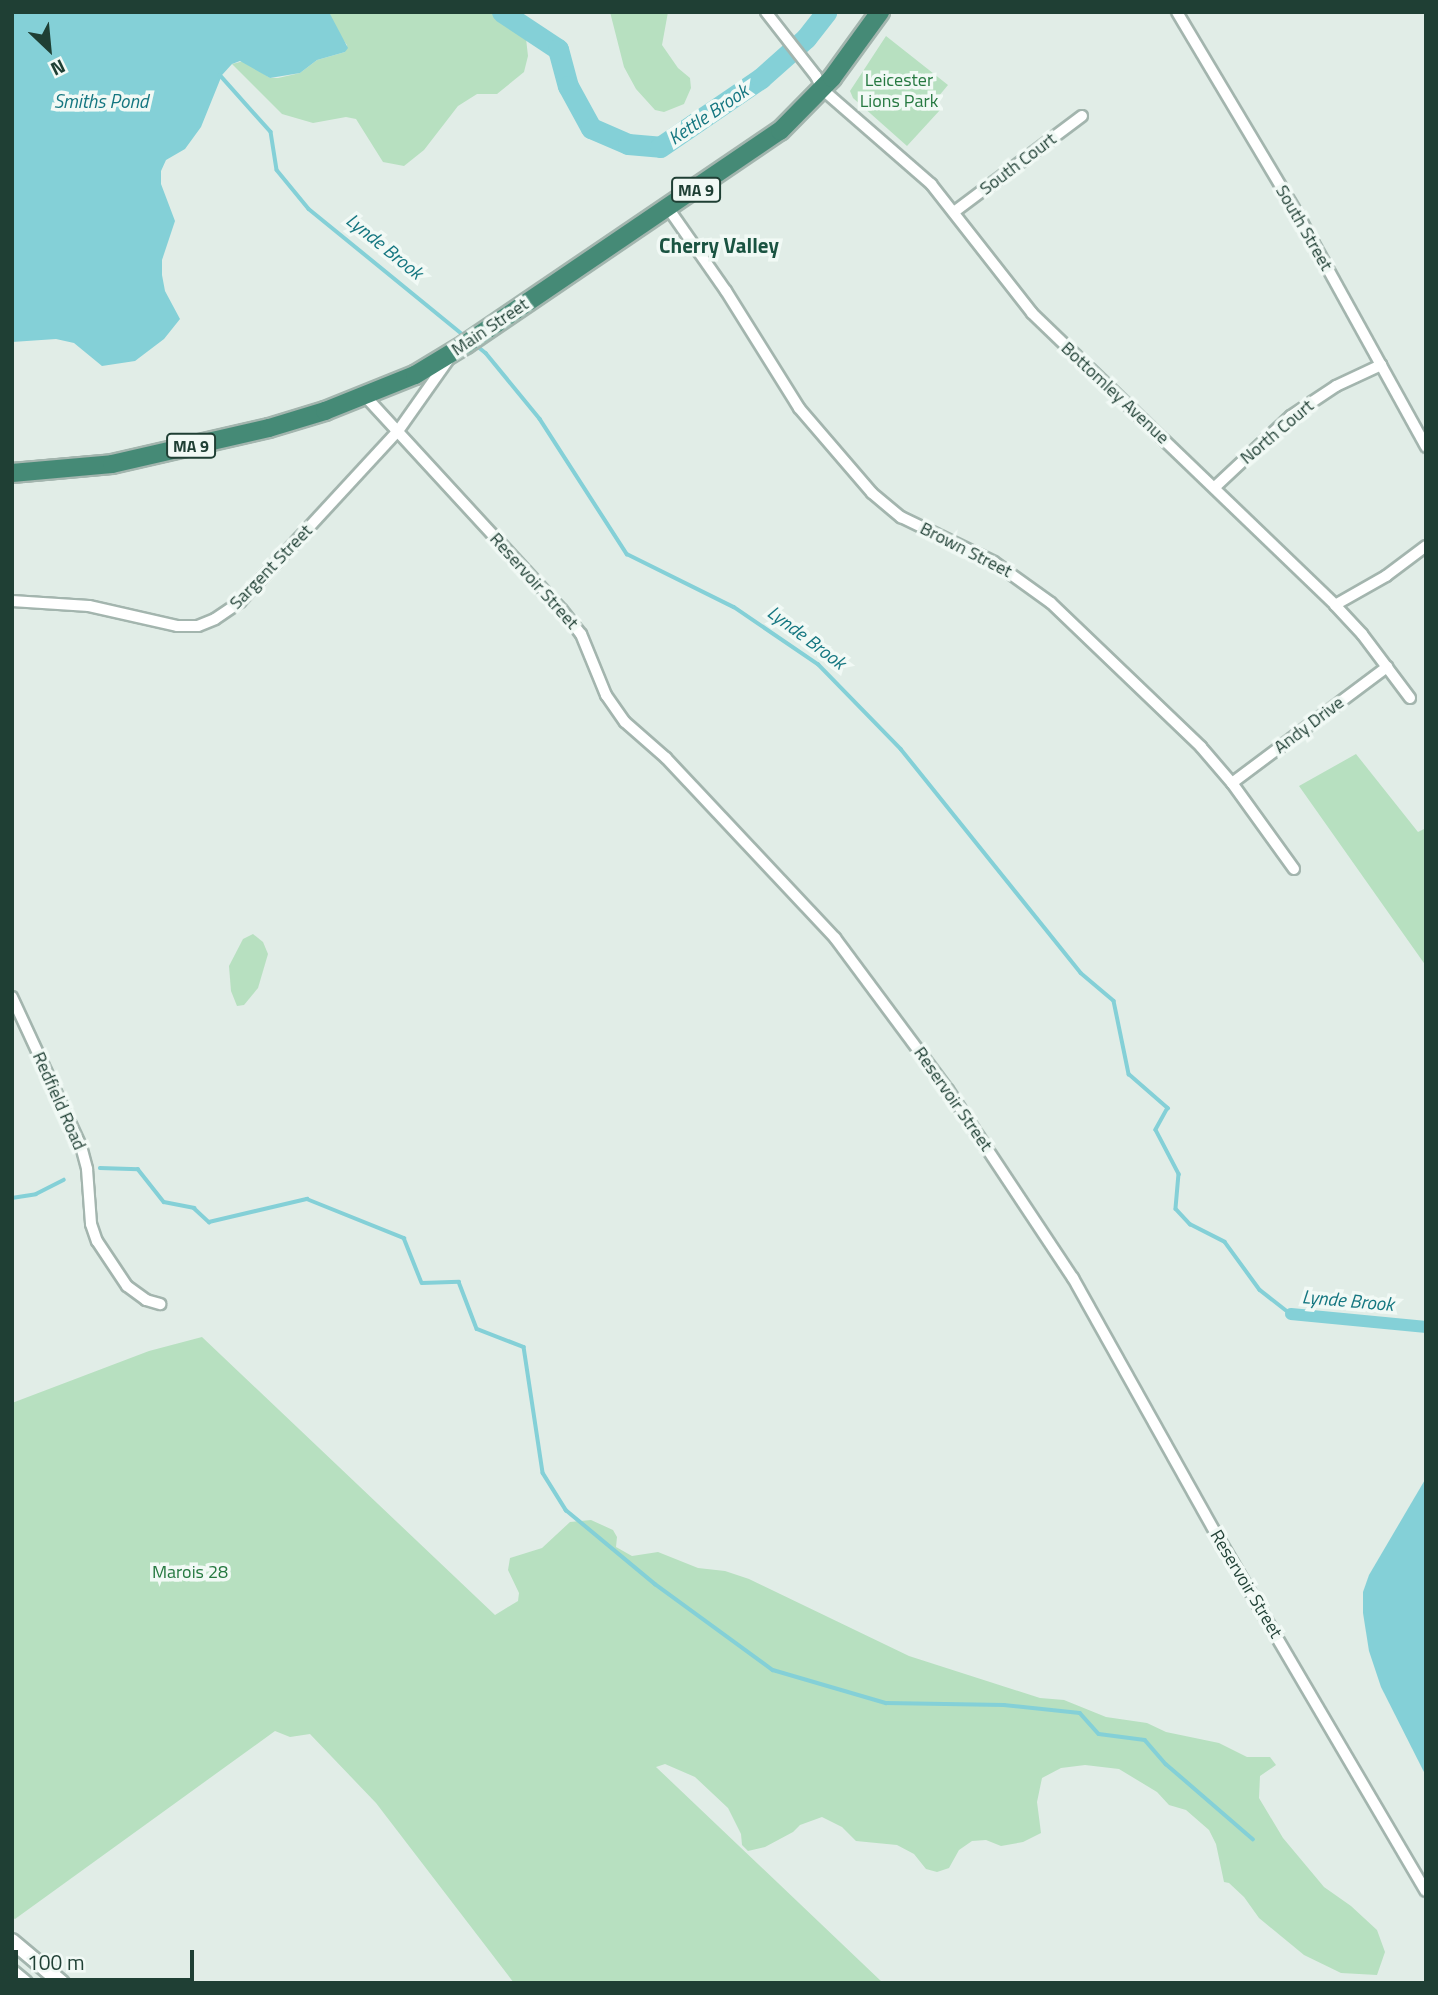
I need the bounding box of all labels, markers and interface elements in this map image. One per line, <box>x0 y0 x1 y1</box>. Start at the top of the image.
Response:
north arrow <box>14 14 84 84</box>
text: N <box>46 52 71 84</box>
park label: Leicester Lions Park <box>860 70 938 112</box>
water label: Kettle Brook <box>664 79 752 149</box>
water label: Smiths Pond <box>54 90 148 112</box>
street label: South Court <box>976 128 1060 200</box>
road number: MA 9 <box>670 178 722 202</box>
street label: South Street <box>1271 181 1337 275</box>
water label: Lynde Brook <box>342 208 428 284</box>
district label: Cherry Valley <box>659 232 779 258</box>
street label: Main Street <box>447 293 533 361</box>
street label: Bottomley Avenue <box>1057 337 1173 449</box>
street label: North Court <box>1236 395 1318 469</box>
road number: MA 9 <box>165 434 217 458</box>
street label: Brown Street <box>916 518 1016 582</box>
street label: Sargent Street <box>225 520 317 614</box>
street label: Reservoir Street <box>485 528 583 634</box>
water label: Lynde Brook <box>763 600 851 674</box>
street label: Andy Drive <box>1270 692 1348 758</box>
street label: Reservoir Street <box>909 1043 997 1155</box>
street label: Redfield Road <box>28 1049 90 1153</box>
water label: Lynde Brook <box>1301 1285 1395 1315</box>
street label: Reservoir Street <box>1205 1526 1287 1642</box>
park label: Marois 28 <box>152 1561 228 1583</box>
scale bar <box>18 1936 198 1980</box>
text: 100 m <box>27 1946 84 1978</box>

